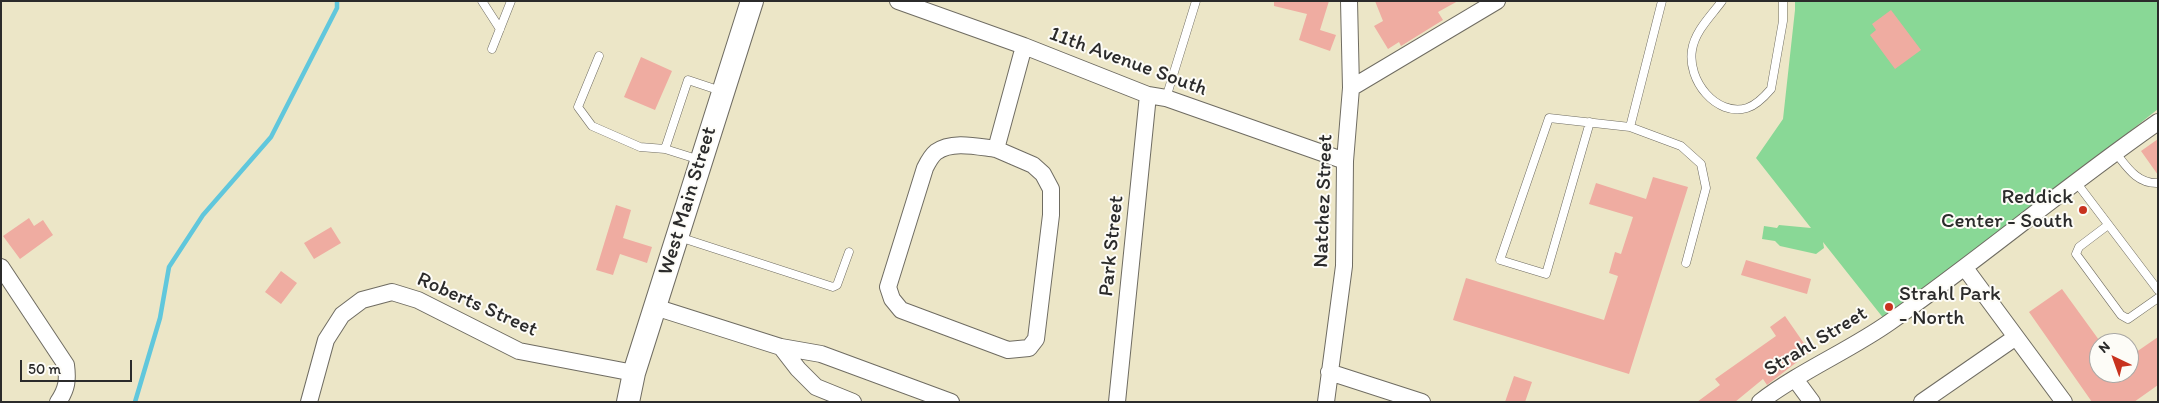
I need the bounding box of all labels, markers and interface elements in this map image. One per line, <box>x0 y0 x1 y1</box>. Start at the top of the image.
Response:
street label: 11th Avenue South <box>1046 22 1210 102</box>
street label: West Main Street <box>653 124 723 278</box>
street label: Natchez Street <box>1309 134 1339 268</box>
place label: Reddick Center - South <box>1941 185 2073 235</box>
street label: Park Street <box>1094 194 1130 298</box>
marker: Reddick Center - South <box>2077 204 2089 216</box>
street label: Roberts Street <box>413 267 541 343</box>
place label: Strahl Park - North <box>1899 282 2001 332</box>
street label: Strahl Street <box>1760 301 1872 383</box>
marker: Strahl Park - North <box>1883 301 1895 313</box>
north arrow <box>2089 333 2139 383</box>
text: N <box>2095 338 2113 357</box>
scale bar <box>22 350 135 382</box>
text: 50 m <box>28 360 61 378</box>

